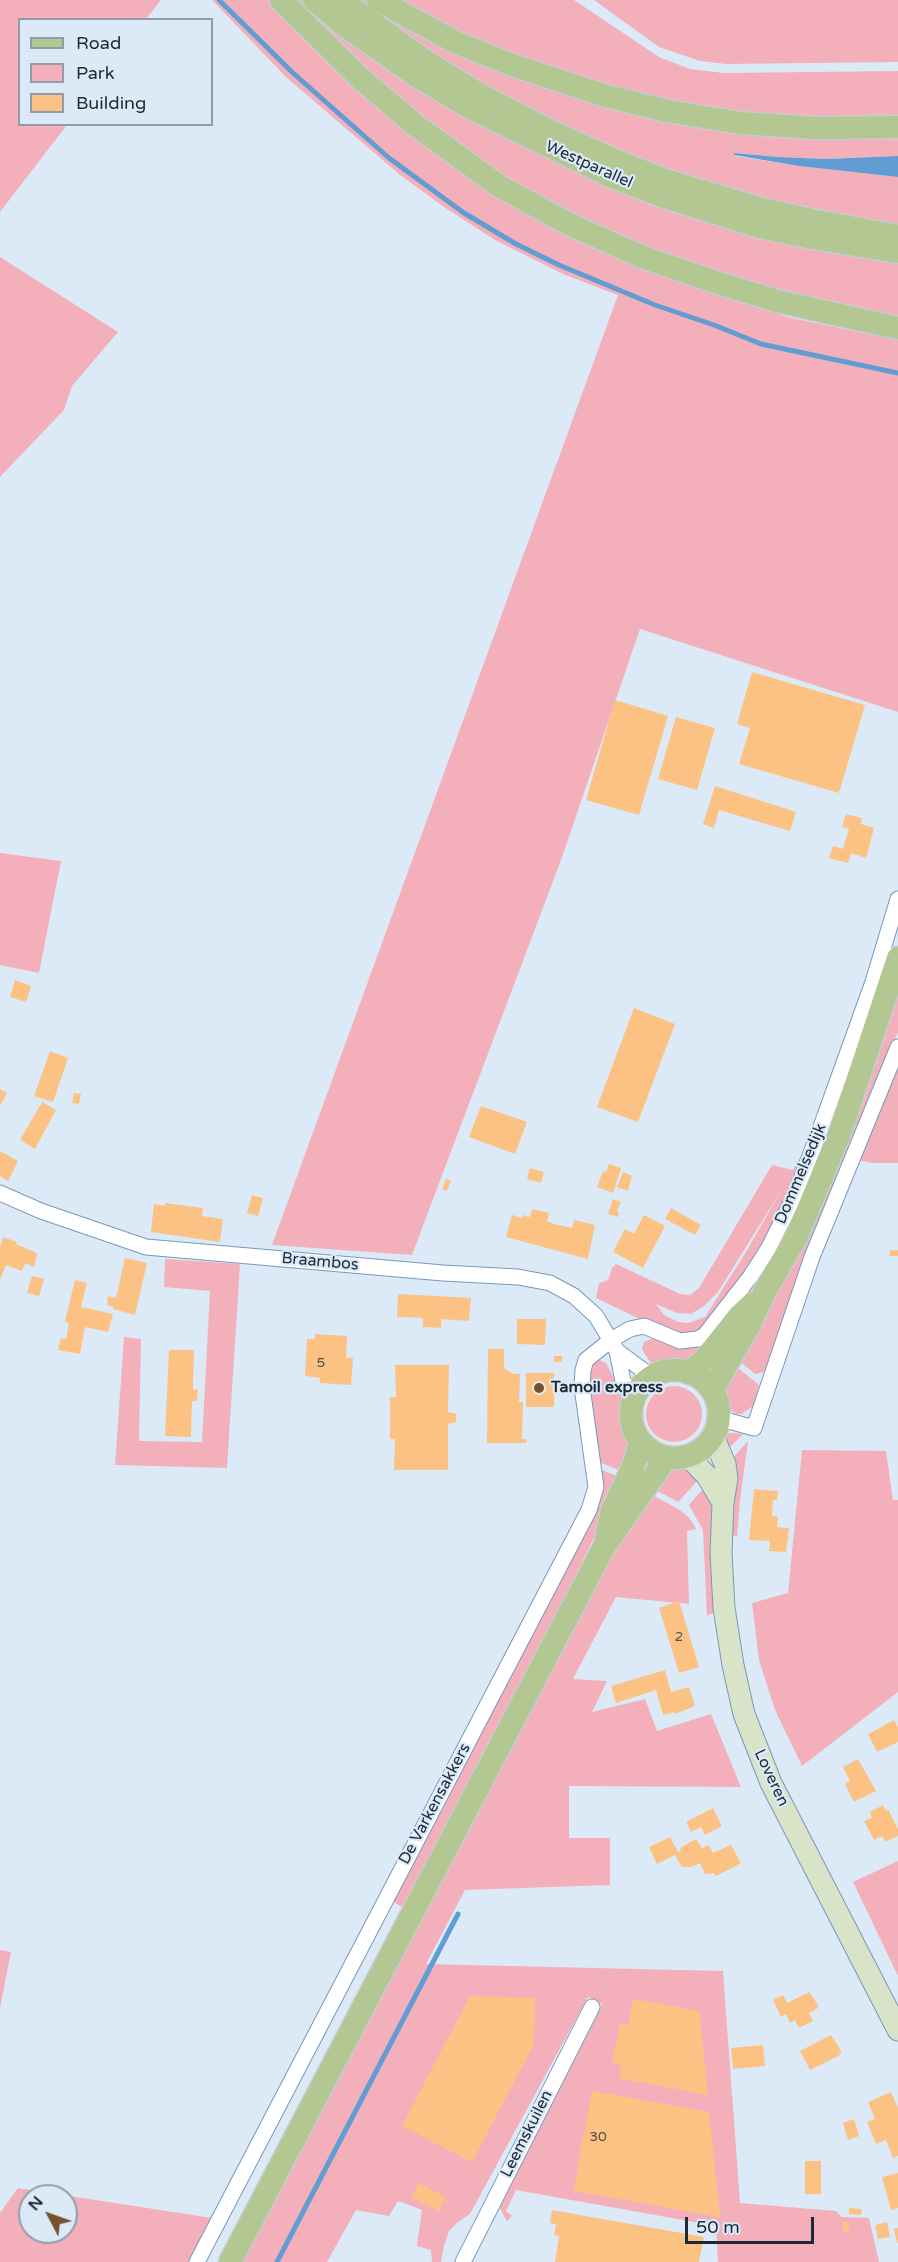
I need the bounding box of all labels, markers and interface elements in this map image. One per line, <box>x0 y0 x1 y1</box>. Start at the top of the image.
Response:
legend <box>18 18 213 126</box>
text: Road <box>76 32 121 54</box>
text: Park <box>76 62 114 84</box>
text: Building <box>76 92 146 114</box>
street label: Westparallel <box>542 137 636 193</box>
street label: Dommelsedijk <box>771 1121 831 1227</box>
street label: Braambos <box>281 1249 359 1275</box>
house number: 5 <box>317 1355 325 1371</box>
place label: Tamoil express <box>551 1378 663 1398</box>
marker: Tamoil express <box>532 1381 546 1395</box>
house number: 2 <box>675 1629 683 1645</box>
street label: De Varkensakkers <box>395 1740 475 1868</box>
street label: Loveren <box>749 1746 793 1810</box>
street label: Leemskuilen <box>497 2087 557 2181</box>
house number: 30 <box>589 2129 607 2145</box>
north arrow <box>18 2184 78 2244</box>
text: N <box>24 2192 48 2215</box>
scale bar <box>688 2205 817 2243</box>
text: 50 m <box>696 2216 740 2238</box>

